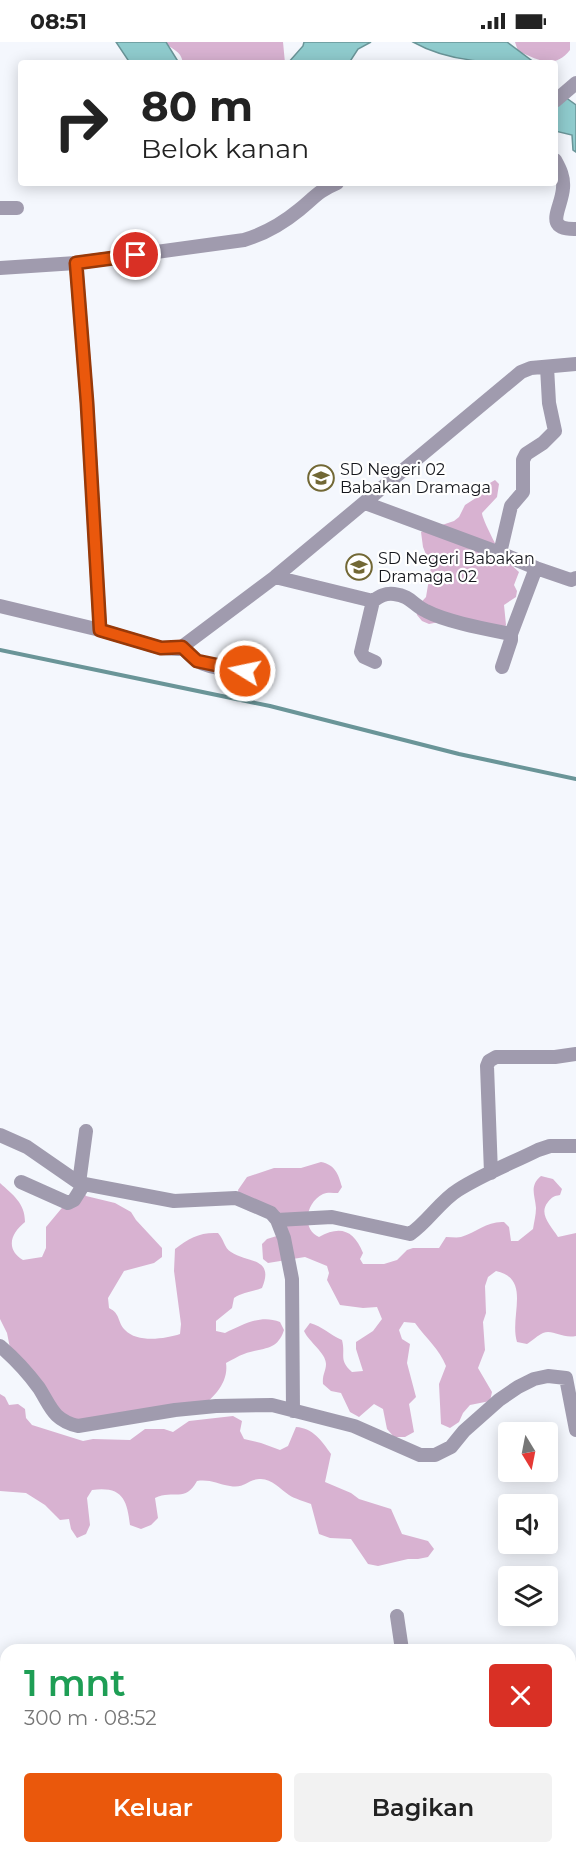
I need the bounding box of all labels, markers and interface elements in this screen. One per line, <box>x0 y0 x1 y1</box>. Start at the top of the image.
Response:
text: 08:51 <box>30 8 87 35</box>
text: 80 m <box>141 80 253 132</box>
icon: right <box>42 84 120 162</box>
text: Belok kanan <box>141 132 309 165</box>
pin <box>110 229 161 280</box>
icon: arrive <box>119 238 152 271</box>
place label: SD Negeri 02 Babakan Dramaga <box>340 460 491 497</box>
school or university icon: SD Negeri 02 Babakan Dramaga <box>306 463 336 493</box>
place label: SD Negeri Babakan Dramaga 02 <box>378 549 535 586</box>
school or university icon: SD Negeri Babakan Dramaga 02 <box>344 552 374 582</box>
position arrow <box>213 639 277 703</box>
north arrow <box>498 1422 558 1482</box>
map controls <box>498 1422 558 1626</box>
button: sound <box>498 1494 558 1554</box>
button: layers <box>498 1566 558 1626</box>
text: 1 mnt <box>24 1661 125 1705</box>
button: close <box>489 1664 552 1727</box>
text: 300 m · 08:52 <box>24 1706 157 1730</box>
button: Keluar <box>24 1773 282 1842</box>
button: Bagikan <box>294 1773 552 1842</box>

